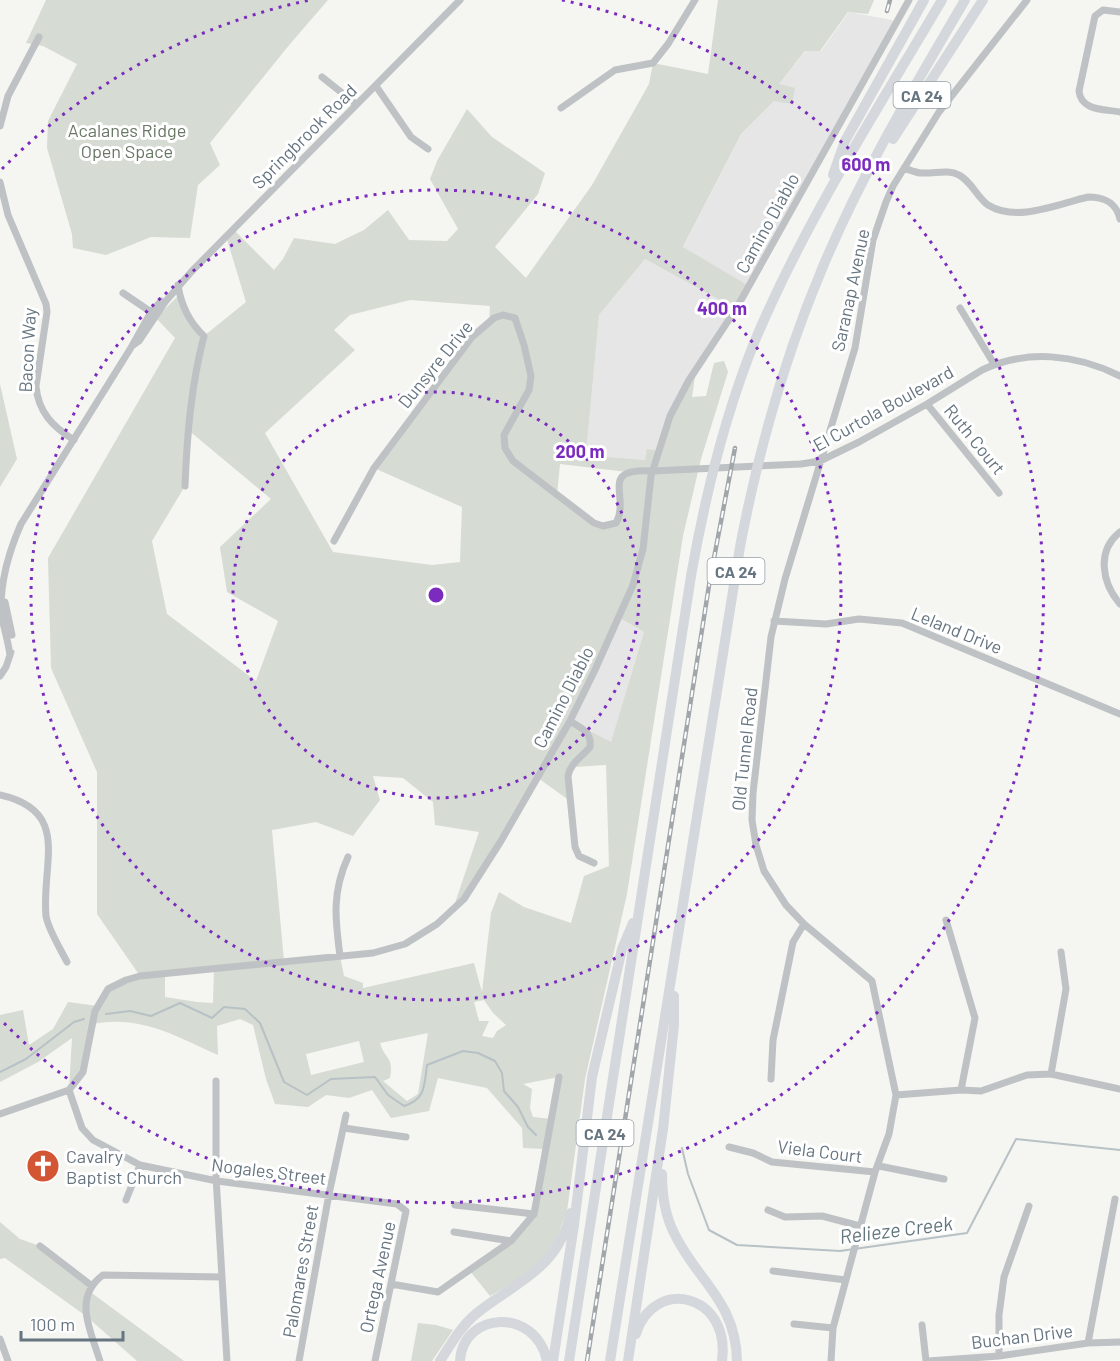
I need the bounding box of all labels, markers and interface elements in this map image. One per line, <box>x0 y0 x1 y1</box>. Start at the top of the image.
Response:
street label: Springbrook Road <box>247 79 361 193</box>
road number: CA 24 <box>894 82 950 108</box>
park label: Acalanes Ridge Open Space <box>68 119 186 162</box>
text: 600 m <box>842 153 890 175</box>
street label: Camino Diablo <box>730 169 804 277</box>
street label: Saranap Avenue <box>826 227 874 353</box>
text: 400 m <box>697 297 747 319</box>
street label: Bacon Way <box>14 307 40 393</box>
street label: Dunsyre Drive <box>393 316 477 412</box>
street label: El Curtola Boulevard <box>809 360 957 456</box>
street label: Ruth Court <box>940 399 1010 479</box>
text: 200 m <box>555 440 605 462</box>
road number: CA 24 <box>708 558 764 584</box>
centre of rings <box>426 585 446 605</box>
street label: Leland Drive <box>908 602 1006 658</box>
street label: Camino Diablo <box>528 642 598 752</box>
street label: Old Tunnel Road <box>727 686 761 812</box>
road number: CA 24 <box>576 1120 634 1146</box>
street label: Viela Court <box>776 1135 864 1167</box>
place label: Cavalry Baptist Church <box>66 1145 182 1188</box>
church icon: Cavalry Baptist Church <box>25 1148 61 1184</box>
street label: Nogales Street <box>210 1153 328 1189</box>
street label: Palomares Street <box>277 1203 323 1339</box>
water label: Relieze Creek <box>838 1210 954 1248</box>
street label: Ortega Avenue <box>354 1219 400 1335</box>
scale bar <box>21 1304 123 1342</box>
text: 100 m <box>30 1313 75 1335</box>
street label: Buchan Drive <box>970 1319 1074 1353</box>

